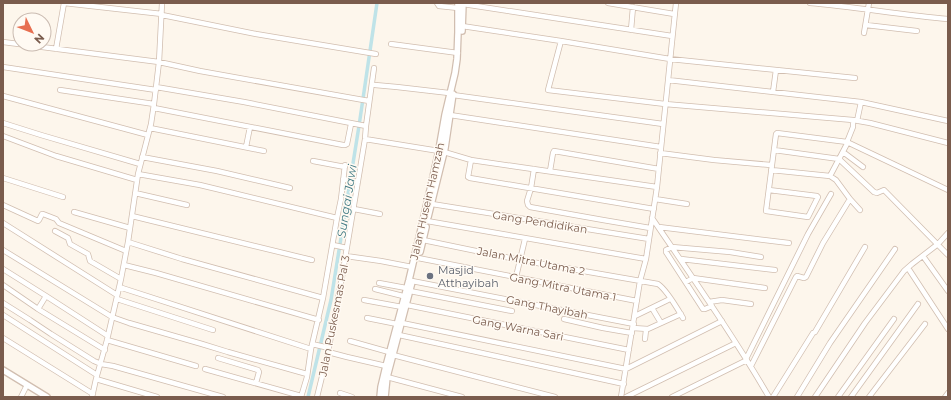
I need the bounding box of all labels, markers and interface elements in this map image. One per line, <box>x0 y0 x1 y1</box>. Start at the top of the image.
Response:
north arrow <box>12 12 52 52</box>
text: N <box>31 31 47 47</box>
street label: Jalan Husein Hamzah <box>406 141 447 262</box>
water label: Sungai Jawi <box>333 162 360 239</box>
street label: Gang Pendidikan <box>492 208 588 236</box>
street label: Jalan Mitra Utama 2 <box>475 243 586 278</box>
street label: Jalan Puskesmas Pal 3 <box>315 254 353 379</box>
place label: Masjid Atthayibah <box>438 263 499 290</box>
street label: Gang Mitra Utama 1 <box>508 270 618 304</box>
marker: Masjid Atthayibah <box>425 271 435 281</box>
street label: Gang Thayibah <box>505 292 589 322</box>
street label: Gang Warna Sari <box>471 312 565 344</box>

